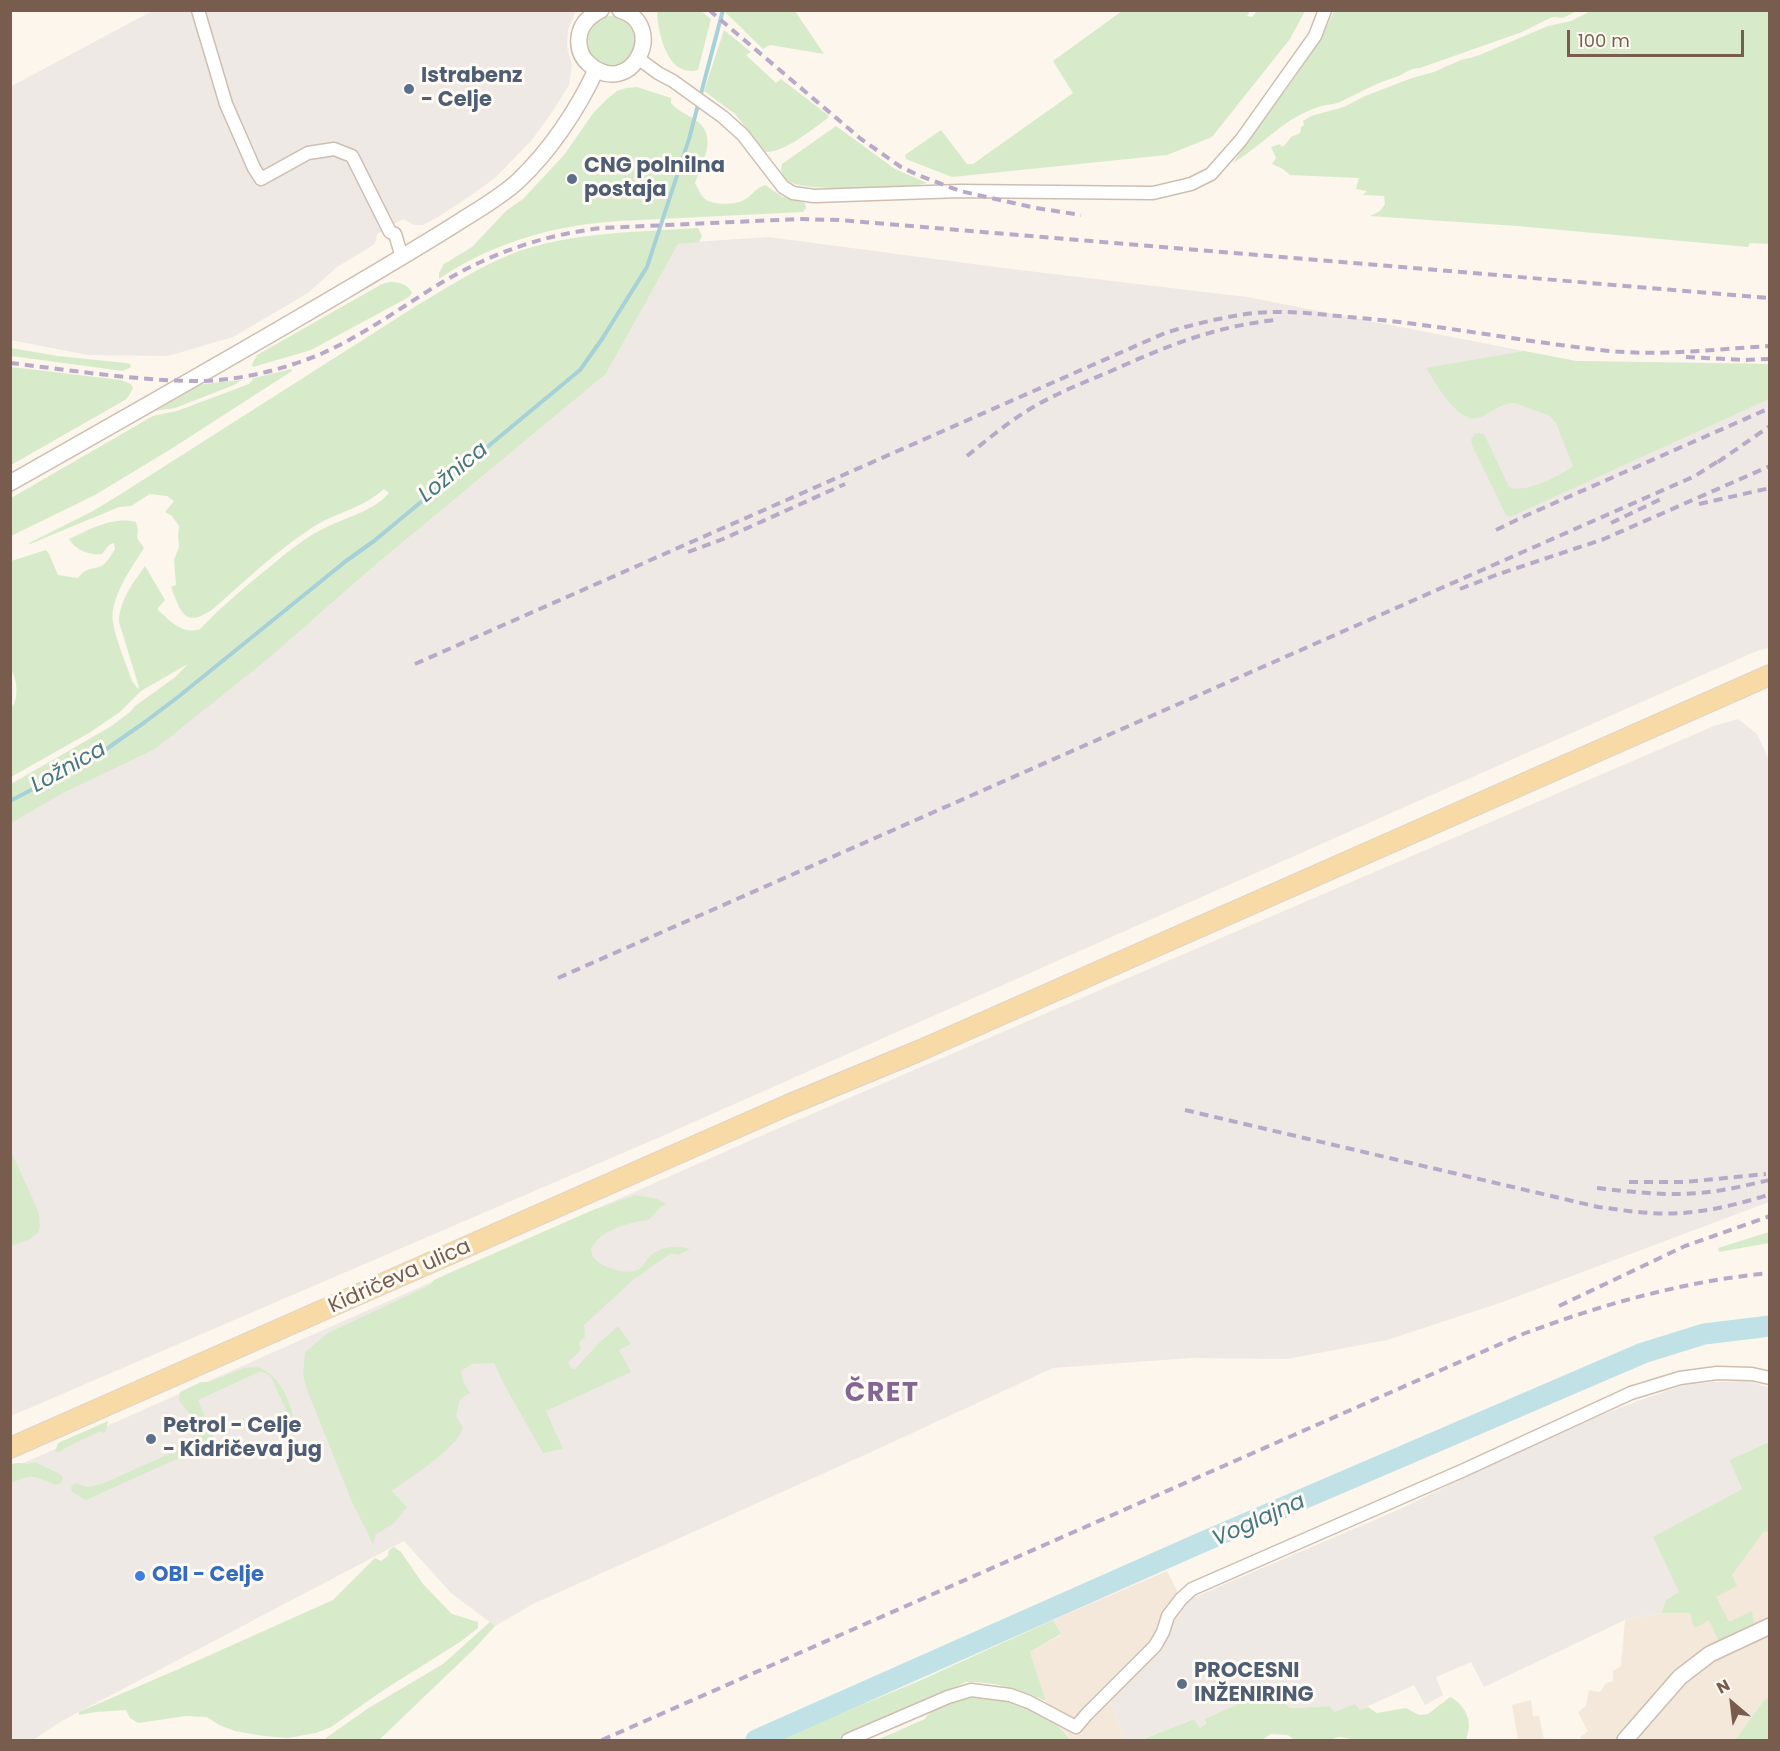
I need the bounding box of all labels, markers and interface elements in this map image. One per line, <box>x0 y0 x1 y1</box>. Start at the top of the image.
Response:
scale bar <box>1570 18 1747 56</box>
text: 100 m <box>1578 28 1630 53</box>
place label: Istrabenz - Celje <box>421 64 522 114</box>
marker: Istrabenz - Celje <box>402 82 416 96</box>
place label: CNG polnilna postaja <box>584 154 725 204</box>
marker: CNG polnilna postaja <box>565 172 579 186</box>
water label: Ložnica <box>414 437 494 509</box>
water label: Ložnica <box>27 737 111 799</box>
street label: Kidričeva ulica <box>325 1234 475 1320</box>
district label: ČRET <box>845 1378 919 1410</box>
place label: Petrol - Celje - Kidričeva jug <box>163 1414 322 1464</box>
marker: Petrol - Celje - Kidričeva jug <box>144 1432 158 1446</box>
water label: Voglajna <box>1209 1489 1309 1553</box>
place label: OBI - Celje <box>152 1563 264 1589</box>
marker: OBI - Celje <box>133 1569 147 1583</box>
place label: PROCESNI INŽENIRING <box>1194 1659 1314 1709</box>
north arrow <box>1702 1673 1762 1733</box>
text: N <box>1713 1674 1734 1700</box>
marker: PROCESNI INŽENIRING <box>1175 1677 1189 1691</box>

